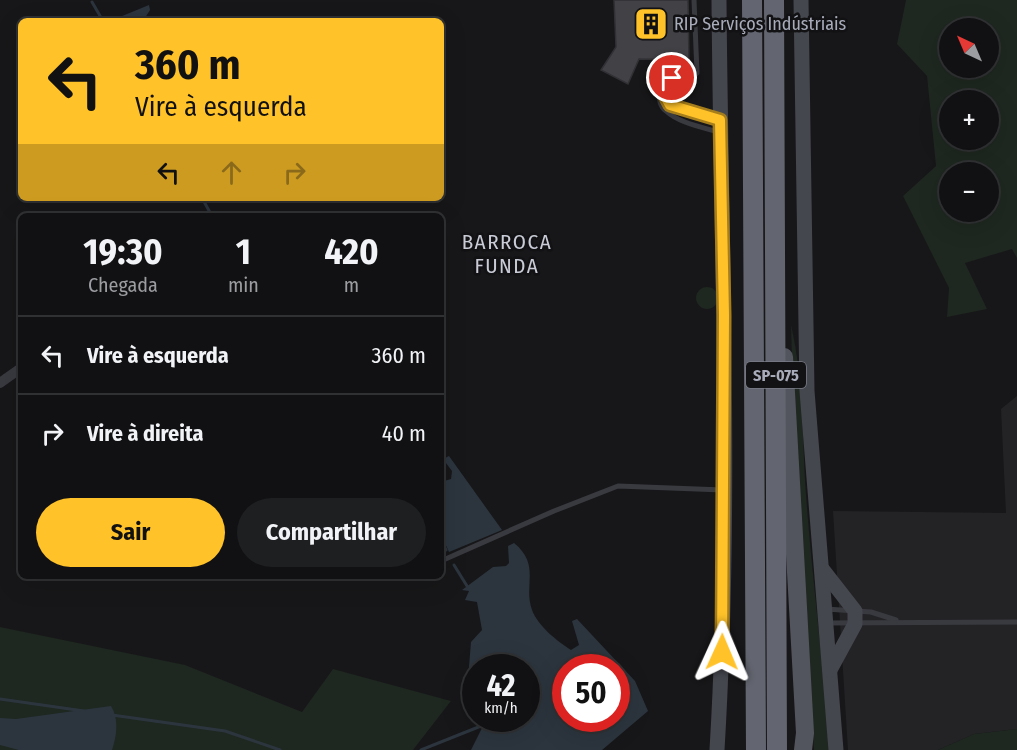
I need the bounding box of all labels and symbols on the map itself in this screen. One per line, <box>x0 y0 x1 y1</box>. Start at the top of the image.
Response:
building icon: RIP Serviços Indústriais <box>633 6 669 42</box>
place label: RIP Serviços Indústriais <box>674 13 847 35</box>
north arrow <box>939 18 999 78</box>
pin <box>646 52 697 103</box>
district label: BARROCA FUNDA <box>462 229 552 279</box>
road number: SP-075 <box>746 362 806 388</box>
position arrow <box>690 620 754 684</box>
speed limit sign: 50 <box>552 654 630 732</box>

